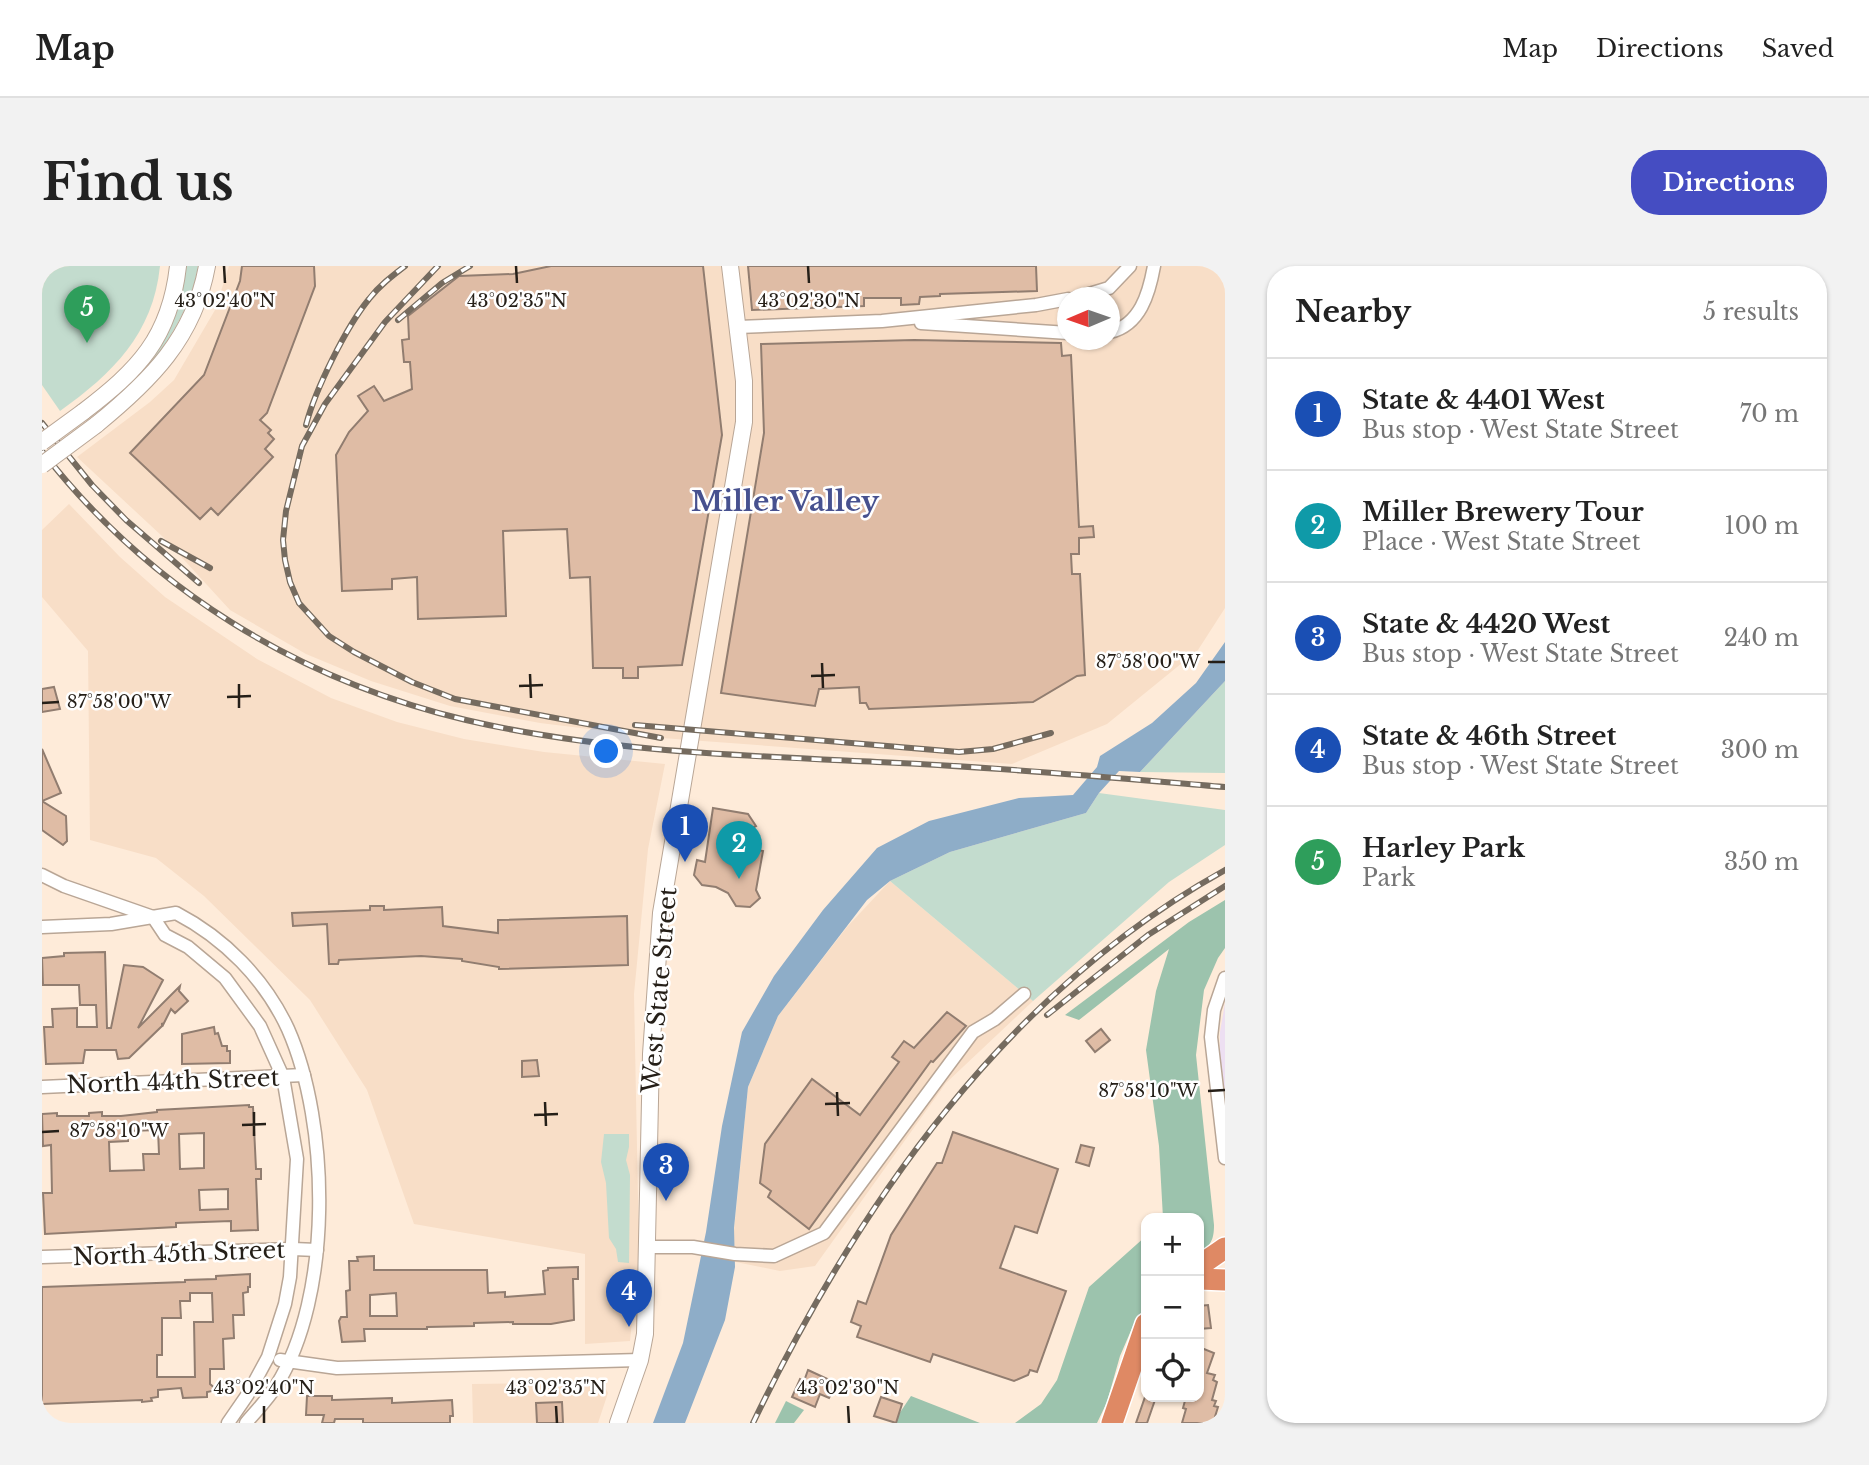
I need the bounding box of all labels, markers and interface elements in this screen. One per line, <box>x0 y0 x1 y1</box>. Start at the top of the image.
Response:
text: Map <box>35 28 115 69</box>
text: Map <box>1502 34 1558 63</box>
text: Directions <box>1596 34 1724 63</box>
text: Saved <box>1762 34 1834 63</box>
button: Directions <box>1631 150 1827 215</box>
text: Find us <box>42 152 234 213</box>
pin: 5 <box>64 285 110 343</box>
north arrow <box>1057 287 1120 350</box>
text: 43°02'40"N <box>174 290 276 312</box>
text: 43°02'35"N <box>467 290 567 312</box>
text: 43°02'30"N <box>758 290 860 312</box>
text: Nearby <box>1295 293 1411 330</box>
text: 5 results <box>1703 298 1799 326</box>
text: State & 4401 West <box>1362 384 1605 416</box>
text: 1 <box>1313 400 1323 428</box>
text: 70 m <box>1740 400 1799 428</box>
text: Bus stop · West State Street <box>1362 416 1679 444</box>
district label: Miller Valley <box>691 484 880 519</box>
text: Miller Brewery Tour <box>1362 496 1644 528</box>
text: 2 <box>1311 512 1325 540</box>
text: 100 m <box>1725 512 1799 540</box>
text: Place · West State Street <box>1362 528 1640 556</box>
text: State & 4420 West <box>1362 608 1610 640</box>
text: 3 <box>1311 624 1325 652</box>
text: 240 m <box>1724 624 1799 652</box>
text: Bus stop · West State Street <box>1362 640 1679 668</box>
text: 87°58'00"W <box>1096 651 1201 673</box>
text: 87°58'00"W <box>67 691 172 713</box>
text: State & 46th Street <box>1362 720 1616 752</box>
your location <box>589 734 623 768</box>
text: 4 <box>1310 736 1326 764</box>
text: 300 m <box>1721 736 1799 764</box>
text: Bus stop · West State Street <box>1362 752 1679 780</box>
pin: 1 <box>662 804 708 862</box>
pin: 2 <box>716 821 762 879</box>
text: Harley Park <box>1362 832 1525 864</box>
text: 5 <box>1311 848 1325 876</box>
text: 350 m <box>1724 848 1799 876</box>
text: Park <box>1362 864 1415 892</box>
street label: West State Street <box>635 886 682 1095</box>
street label: North 44th Street <box>66 1063 280 1099</box>
text: 87°58'10"W <box>1098 1080 1199 1102</box>
text: 87°58'10"W <box>69 1120 170 1142</box>
pin: 3 <box>643 1143 689 1201</box>
map controls <box>1141 1213 1204 1402</box>
button: + <box>1141 1213 1204 1276</box>
street label: North 45th Street <box>72 1235 286 1271</box>
pin: 4 <box>606 1269 652 1327</box>
button: − <box>1141 1276 1204 1339</box>
button: locate <box>1141 1339 1204 1402</box>
text: 43°02'40"N <box>213 1377 315 1399</box>
text: 43°02'35"N <box>506 1377 606 1399</box>
text: 43°02'30"N <box>797 1377 899 1399</box>

